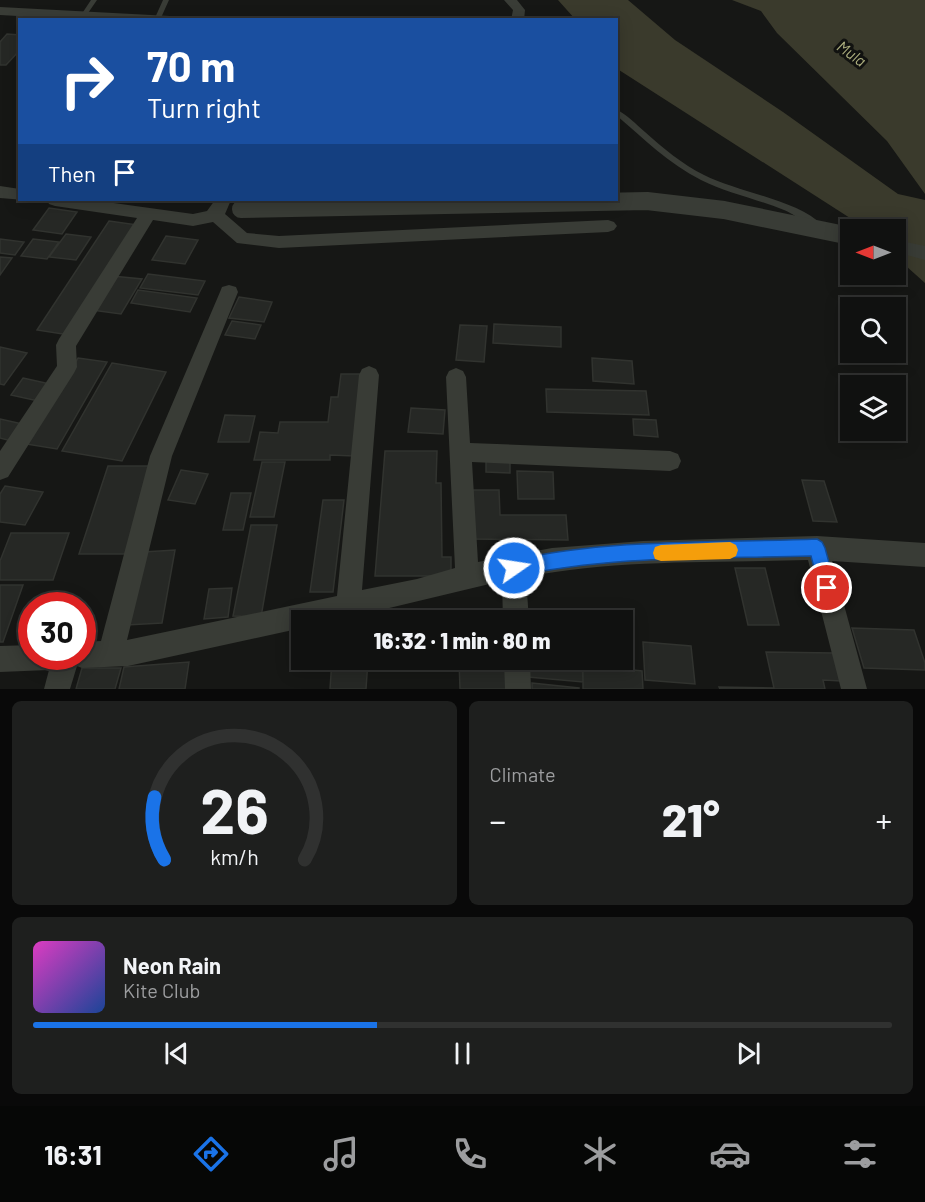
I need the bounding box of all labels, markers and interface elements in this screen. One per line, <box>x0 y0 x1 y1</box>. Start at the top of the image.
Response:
water label: Mula <box>834 36 870 70</box>
text: 70 m <box>147 40 235 90</box>
icon: right <box>48 42 126 120</box>
text: Turn right <box>147 91 261 123</box>
icon: arrive <box>108 156 141 189</box>
text: Then <box>48 160 96 186</box>
north arrow <box>840 219 906 285</box>
map controls <box>840 219 906 441</box>
button: search <box>840 297 906 363</box>
button: layers <box>840 375 906 441</box>
position arrow <box>482 536 546 600</box>
pin <box>801 562 852 613</box>
icon: arrive <box>810 571 843 604</box>
speed limit sign: 30 <box>18 592 96 670</box>
text: 16:32 · 1 min · 80 m <box>374 627 550 653</box>
text: Climate <box>490 762 556 786</box>
text: 26 <box>200 772 268 846</box>
text: 21° <box>662 792 720 846</box>
text: − <box>490 800 506 840</box>
text: + <box>875 800 892 840</box>
text: km/h <box>210 844 259 869</box>
text: Neon Rain <box>123 952 221 978</box>
text: Kite Club <box>123 978 200 1002</box>
icon: previous <box>160 1037 193 1070</box>
icon: pause <box>446 1037 479 1070</box>
icon: next <box>732 1037 765 1070</box>
icon: directions <box>190 1133 232 1175</box>
icon: music <box>320 1133 362 1175</box>
icon: phone <box>449 1133 491 1175</box>
icon: climate <box>579 1133 621 1175</box>
icon: car <box>709 1133 751 1175</box>
icon: filters <box>839 1133 881 1175</box>
text: 16:31 <box>44 1138 102 1170</box>

